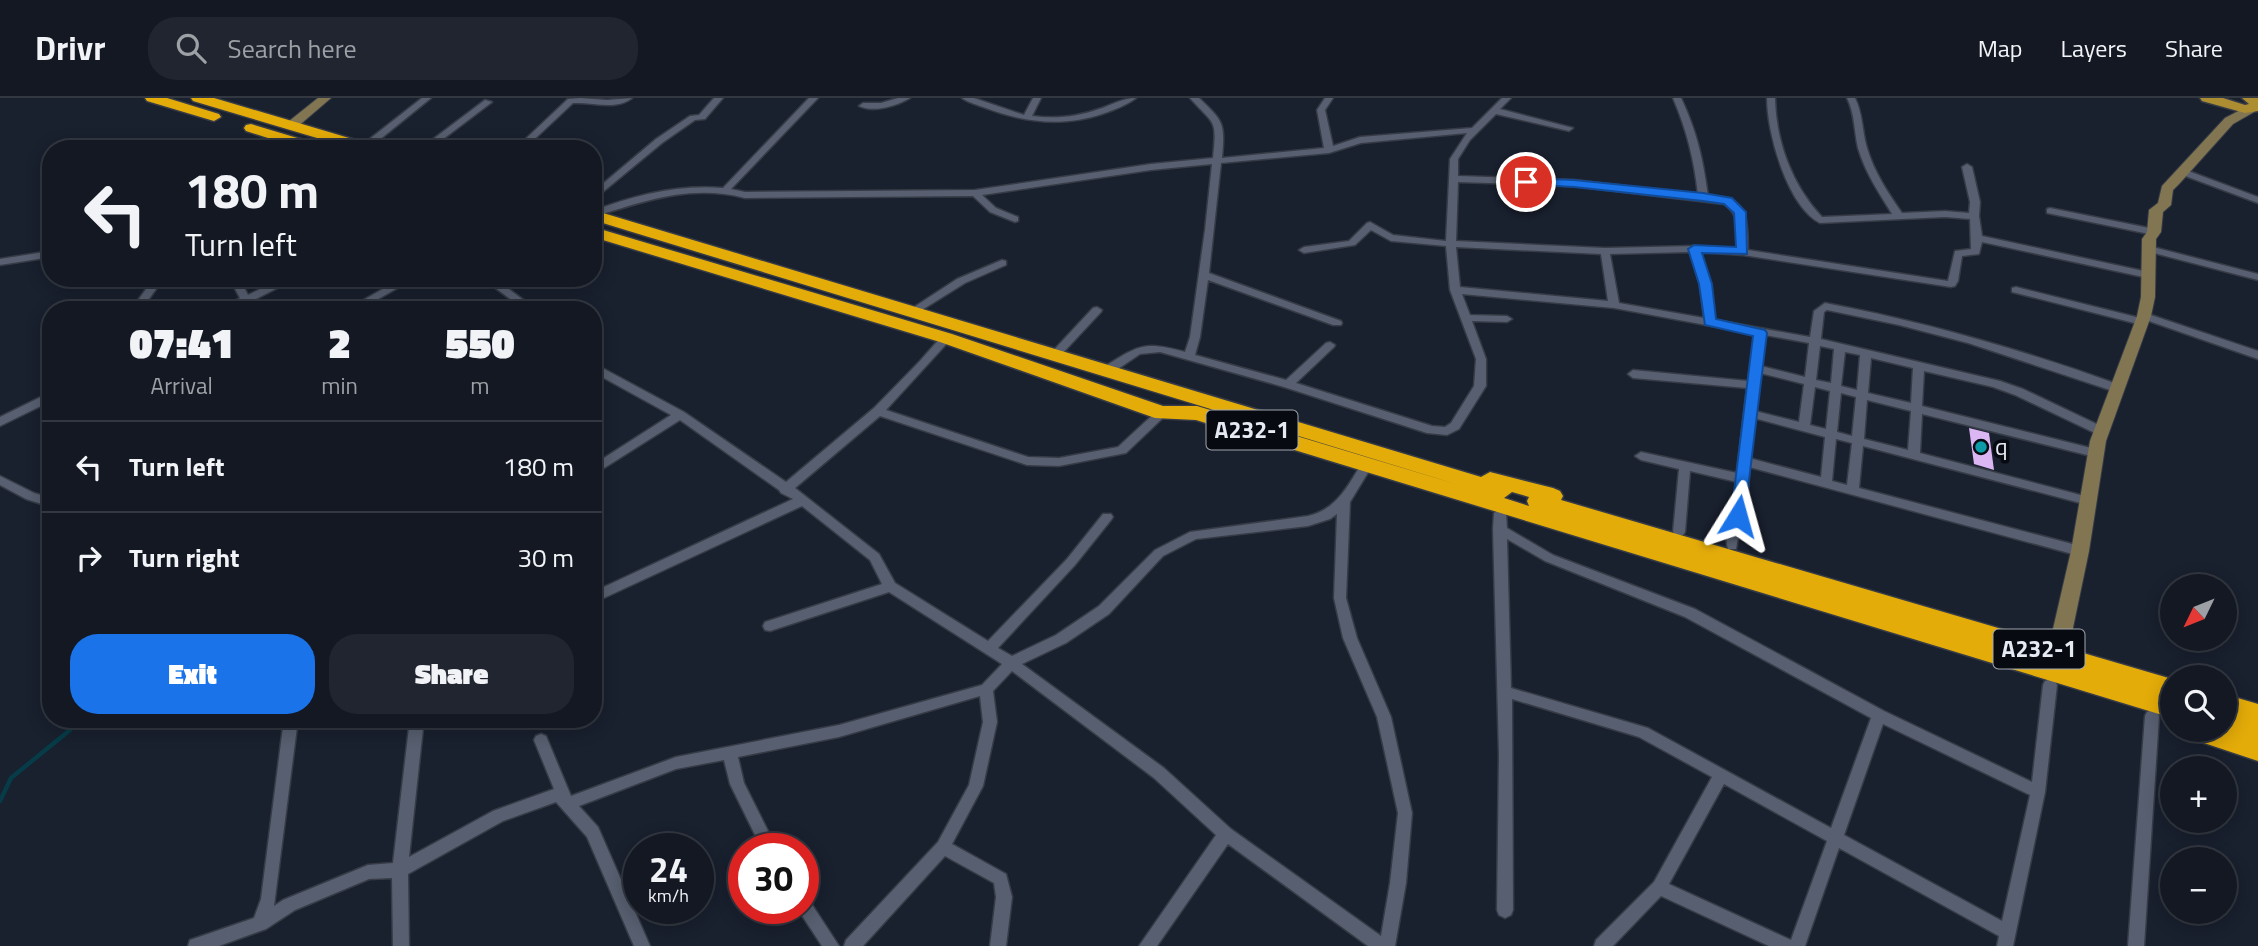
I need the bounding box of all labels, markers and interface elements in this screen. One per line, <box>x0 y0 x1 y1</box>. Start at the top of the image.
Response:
search box <box>148 17 638 80</box>
text: Drivr <box>35 23 106 73</box>
icon: search <box>172 29 210 67</box>
text: Search here <box>228 29 357 68</box>
text: Map <box>1978 30 2023 66</box>
text: Layers <box>2061 30 2127 66</box>
text: Share <box>2165 30 2223 66</box>
text: 180 m <box>185 152 319 227</box>
pin <box>1496 152 1556 212</box>
icon: arrive <box>1507 163 1545 201</box>
icon: left <box>70 168 161 259</box>
text: Turn left <box>185 220 297 268</box>
text: 07:41 <box>129 310 234 374</box>
text: 2 <box>328 310 351 374</box>
text: 550 <box>445 310 515 374</box>
text: Arrival <box>150 368 213 403</box>
text: min <box>321 368 358 403</box>
text: m <box>470 368 490 403</box>
road number: A232-1 <box>1206 410 1298 450</box>
place label: q <box>1995 428 2008 464</box>
marker: q <box>1973 439 1989 455</box>
text: Turn left <box>129 447 224 486</box>
text: 180 m <box>503 447 574 486</box>
icon: left <box>70 448 108 486</box>
position arrow <box>1701 479 1775 553</box>
text: Turn right <box>129 538 240 577</box>
text: 30 m <box>517 538 574 577</box>
icon: right <box>70 539 108 577</box>
north arrow <box>2160 574 2236 651</box>
map controls <box>2160 574 2237 924</box>
road number: A232-1 <box>1994 629 2084 668</box>
button: Exit <box>70 634 315 714</box>
button: Share <box>329 634 574 714</box>
button: search <box>2160 665 2237 742</box>
button: + <box>2160 756 2237 833</box>
speed limit sign: 30 <box>728 833 819 924</box>
text: 24 <box>649 842 688 896</box>
button: − <box>2160 847 2237 924</box>
text: km/h <box>648 882 689 909</box>

